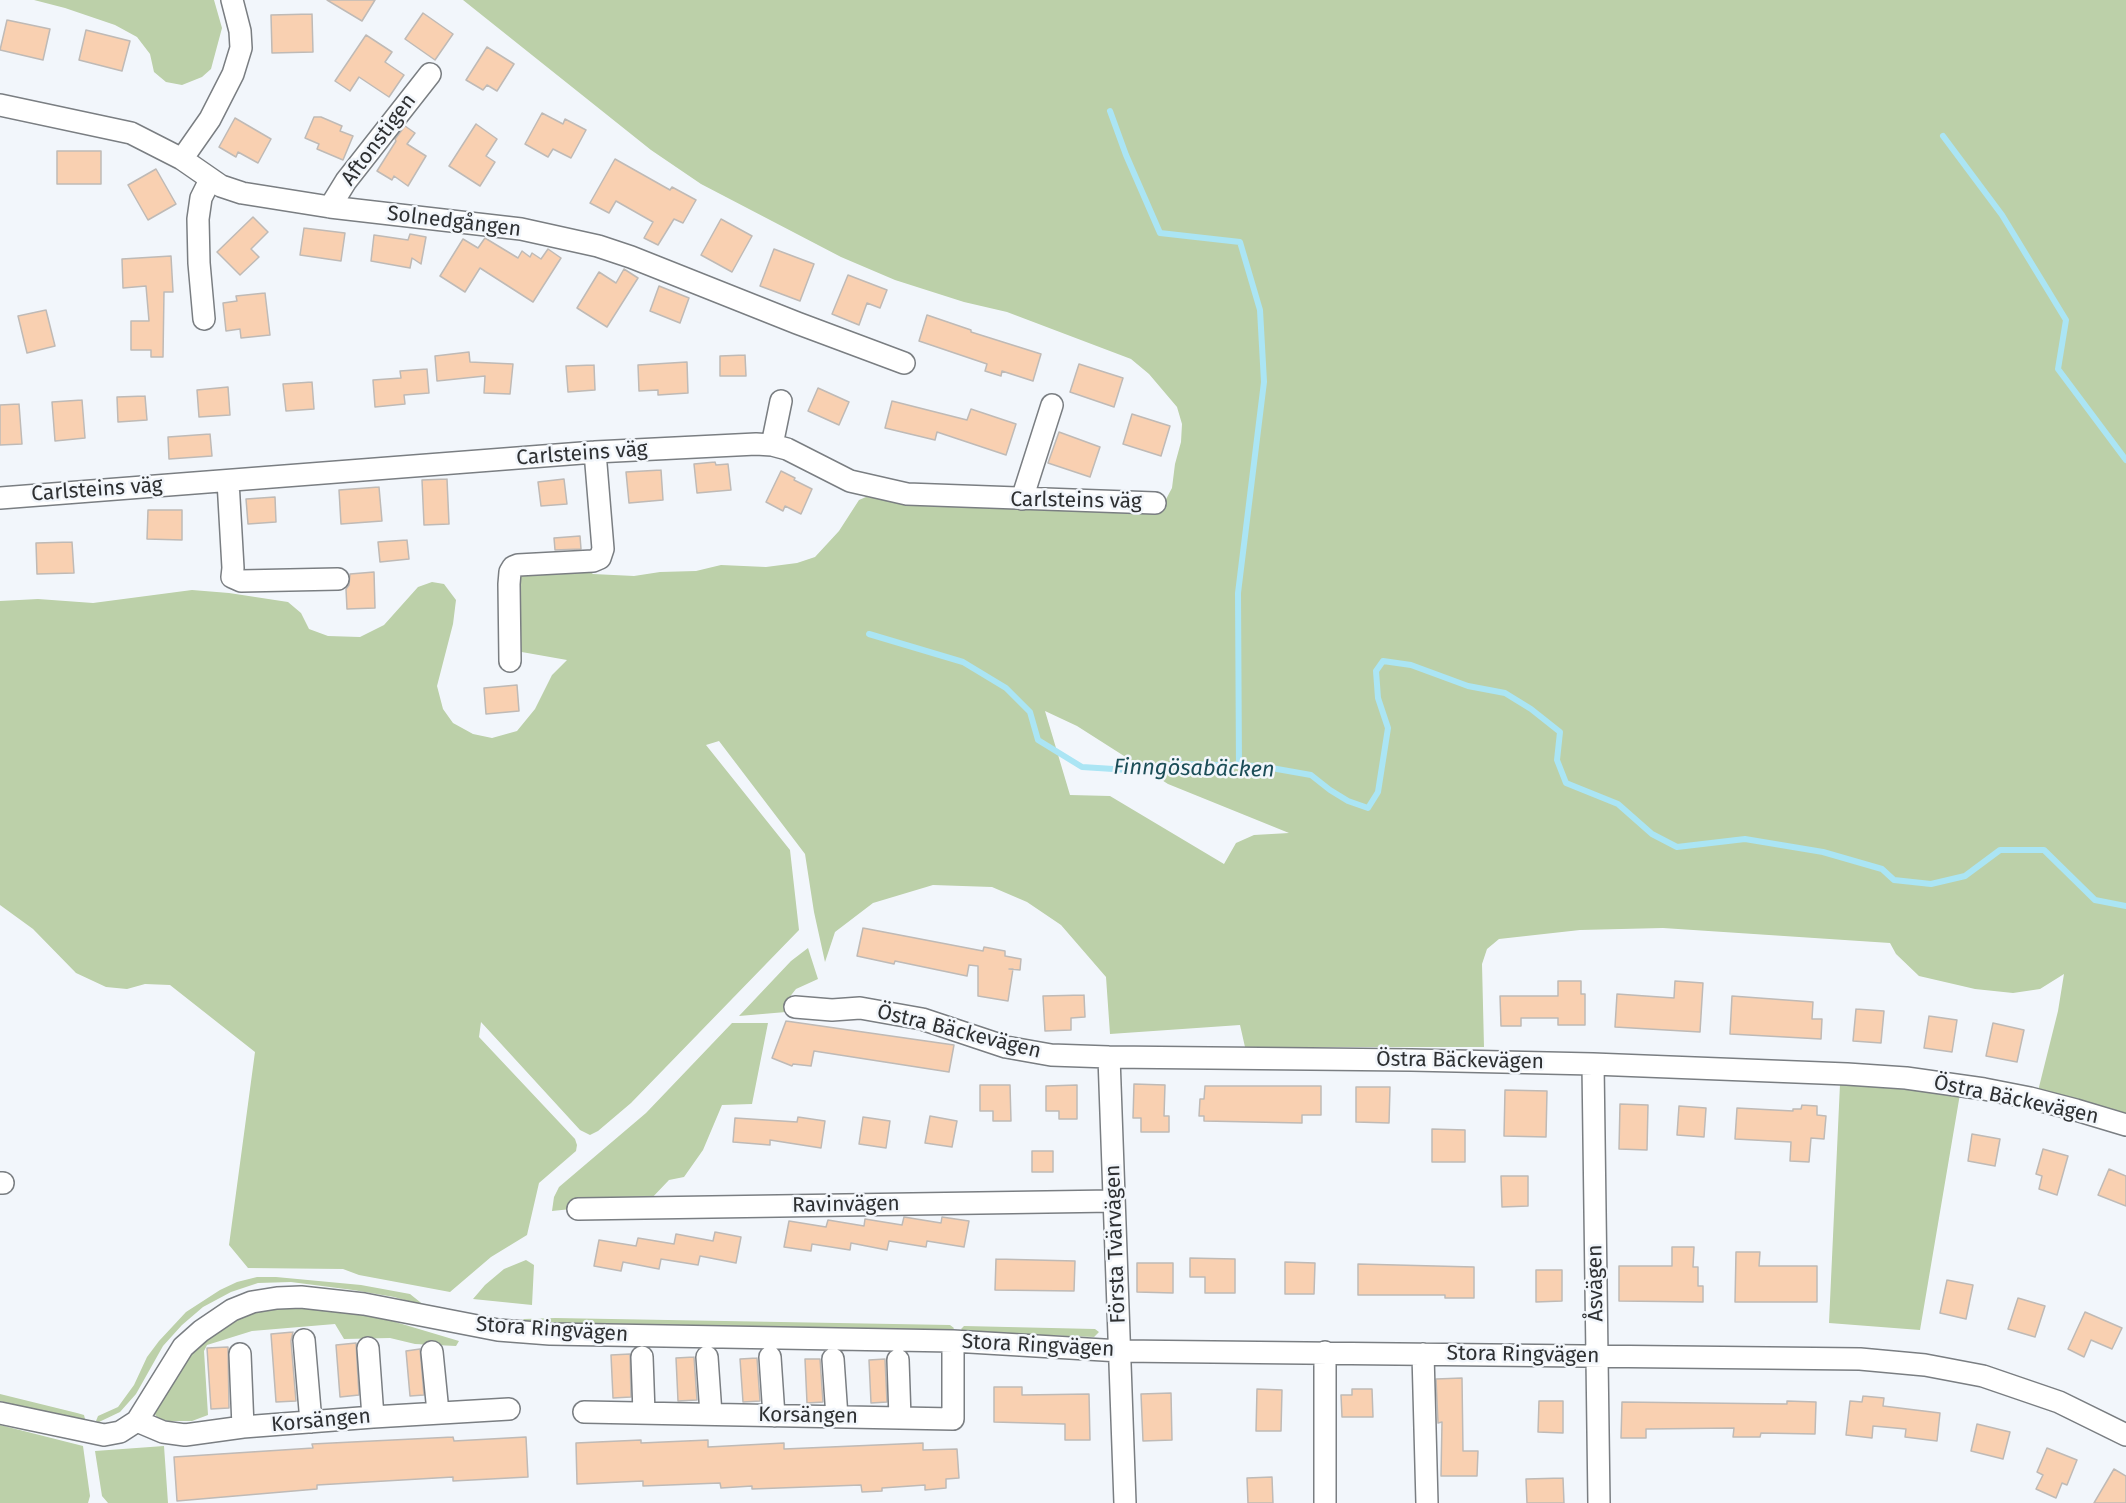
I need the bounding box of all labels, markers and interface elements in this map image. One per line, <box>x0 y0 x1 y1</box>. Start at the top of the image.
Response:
street label: Aftonstigen <box>336 89 422 191</box>
street label: Solnedgången <box>386 201 522 243</box>
street label: Carlsteins väg <box>516 437 648 471</box>
street label: Carlsteins väg <box>31 473 163 507</box>
street label: Carlsteins väg <box>1010 487 1142 515</box>
water label: Finngösabäcken <box>1113 754 1275 784</box>
street label: Östra Bäckevägen <box>874 999 1044 1065</box>
street label: Östra Bäckevägen <box>1376 1047 1544 1075</box>
street label: Östra Bäckevägen <box>1931 1070 2101 1130</box>
street label: Första Tvärvägen <box>1101 1164 1131 1324</box>
street label: Ravinvägen <box>792 1191 900 1219</box>
street label: Åsvägen <box>1583 1244 1609 1322</box>
street label: Stora Ringvägen <box>475 1312 629 1348</box>
street label: Stora Ringvägen <box>961 1329 1115 1363</box>
street label: Stora Ringvägen <box>1446 1341 1600 1369</box>
street label: Korsängen <box>758 1403 858 1429</box>
street label: Korsängen <box>270 1404 372 1438</box>

